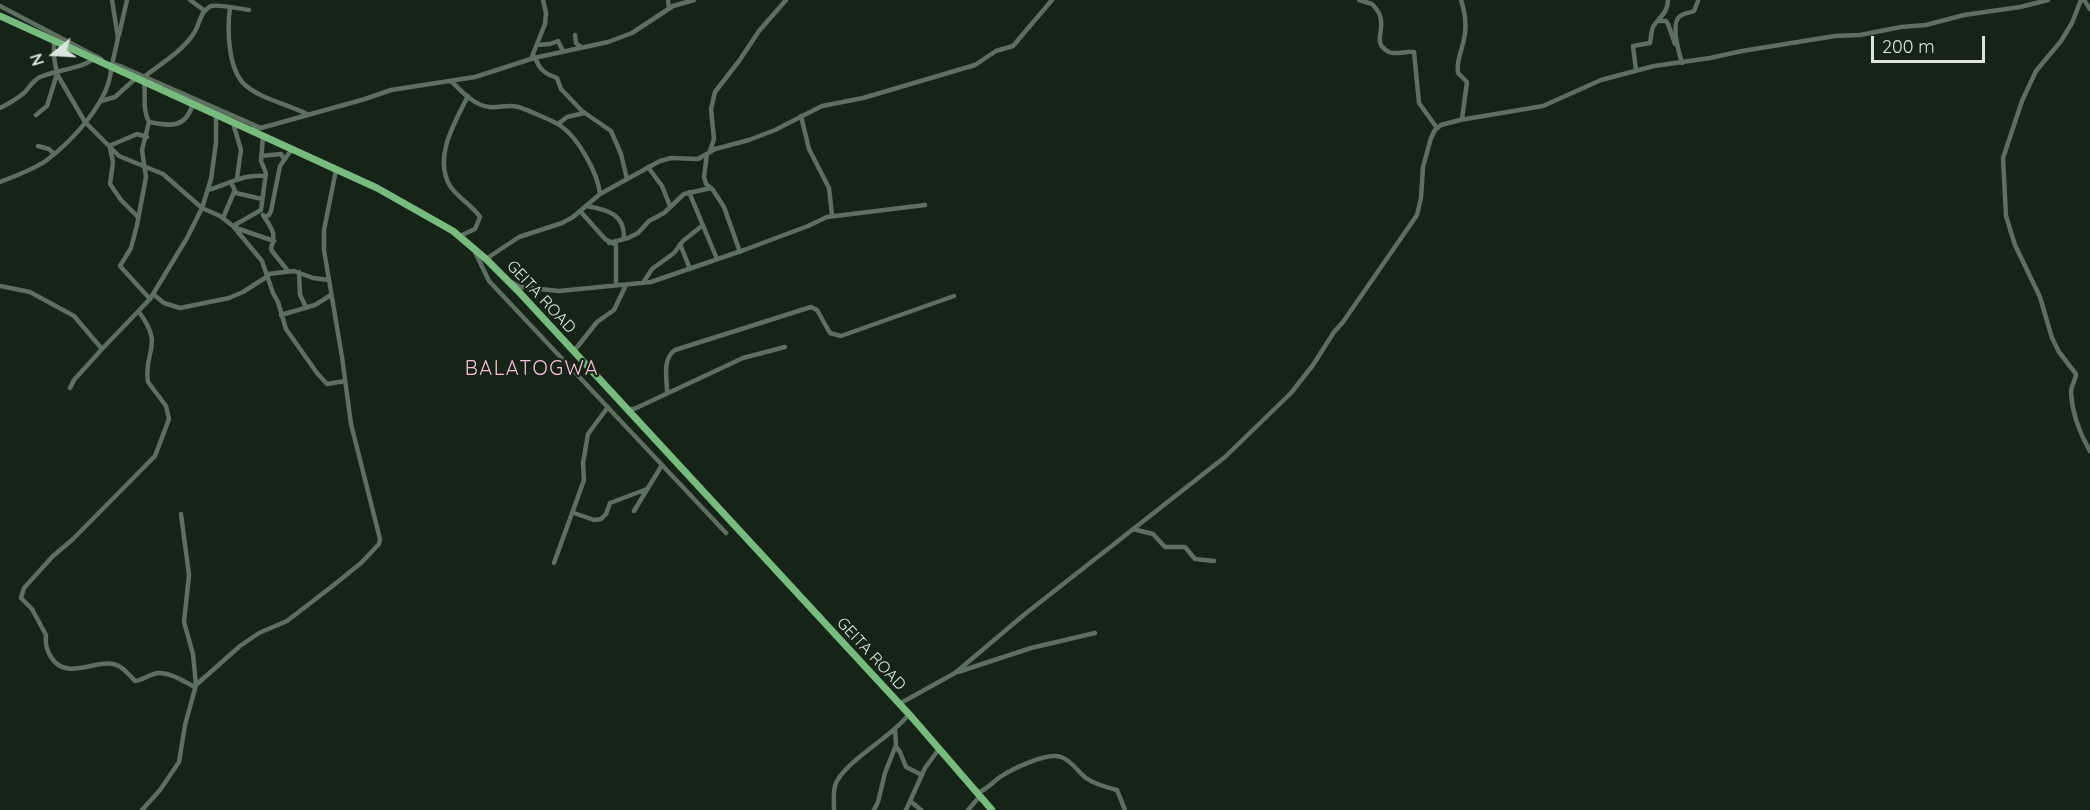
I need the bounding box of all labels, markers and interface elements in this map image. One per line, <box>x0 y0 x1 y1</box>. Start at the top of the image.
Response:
north arrow <box>24 24 84 84</box>
scale bar <box>1874 24 1988 62</box>
text: 200 m <box>1882 35 1935 58</box>
text: N <box>26 51 48 68</box>
street label: GEITA ROAD <box>502 257 580 337</box>
district label: BALATOGWA <box>465 357 599 381</box>
street label: GEITA ROAD <box>832 614 910 694</box>

